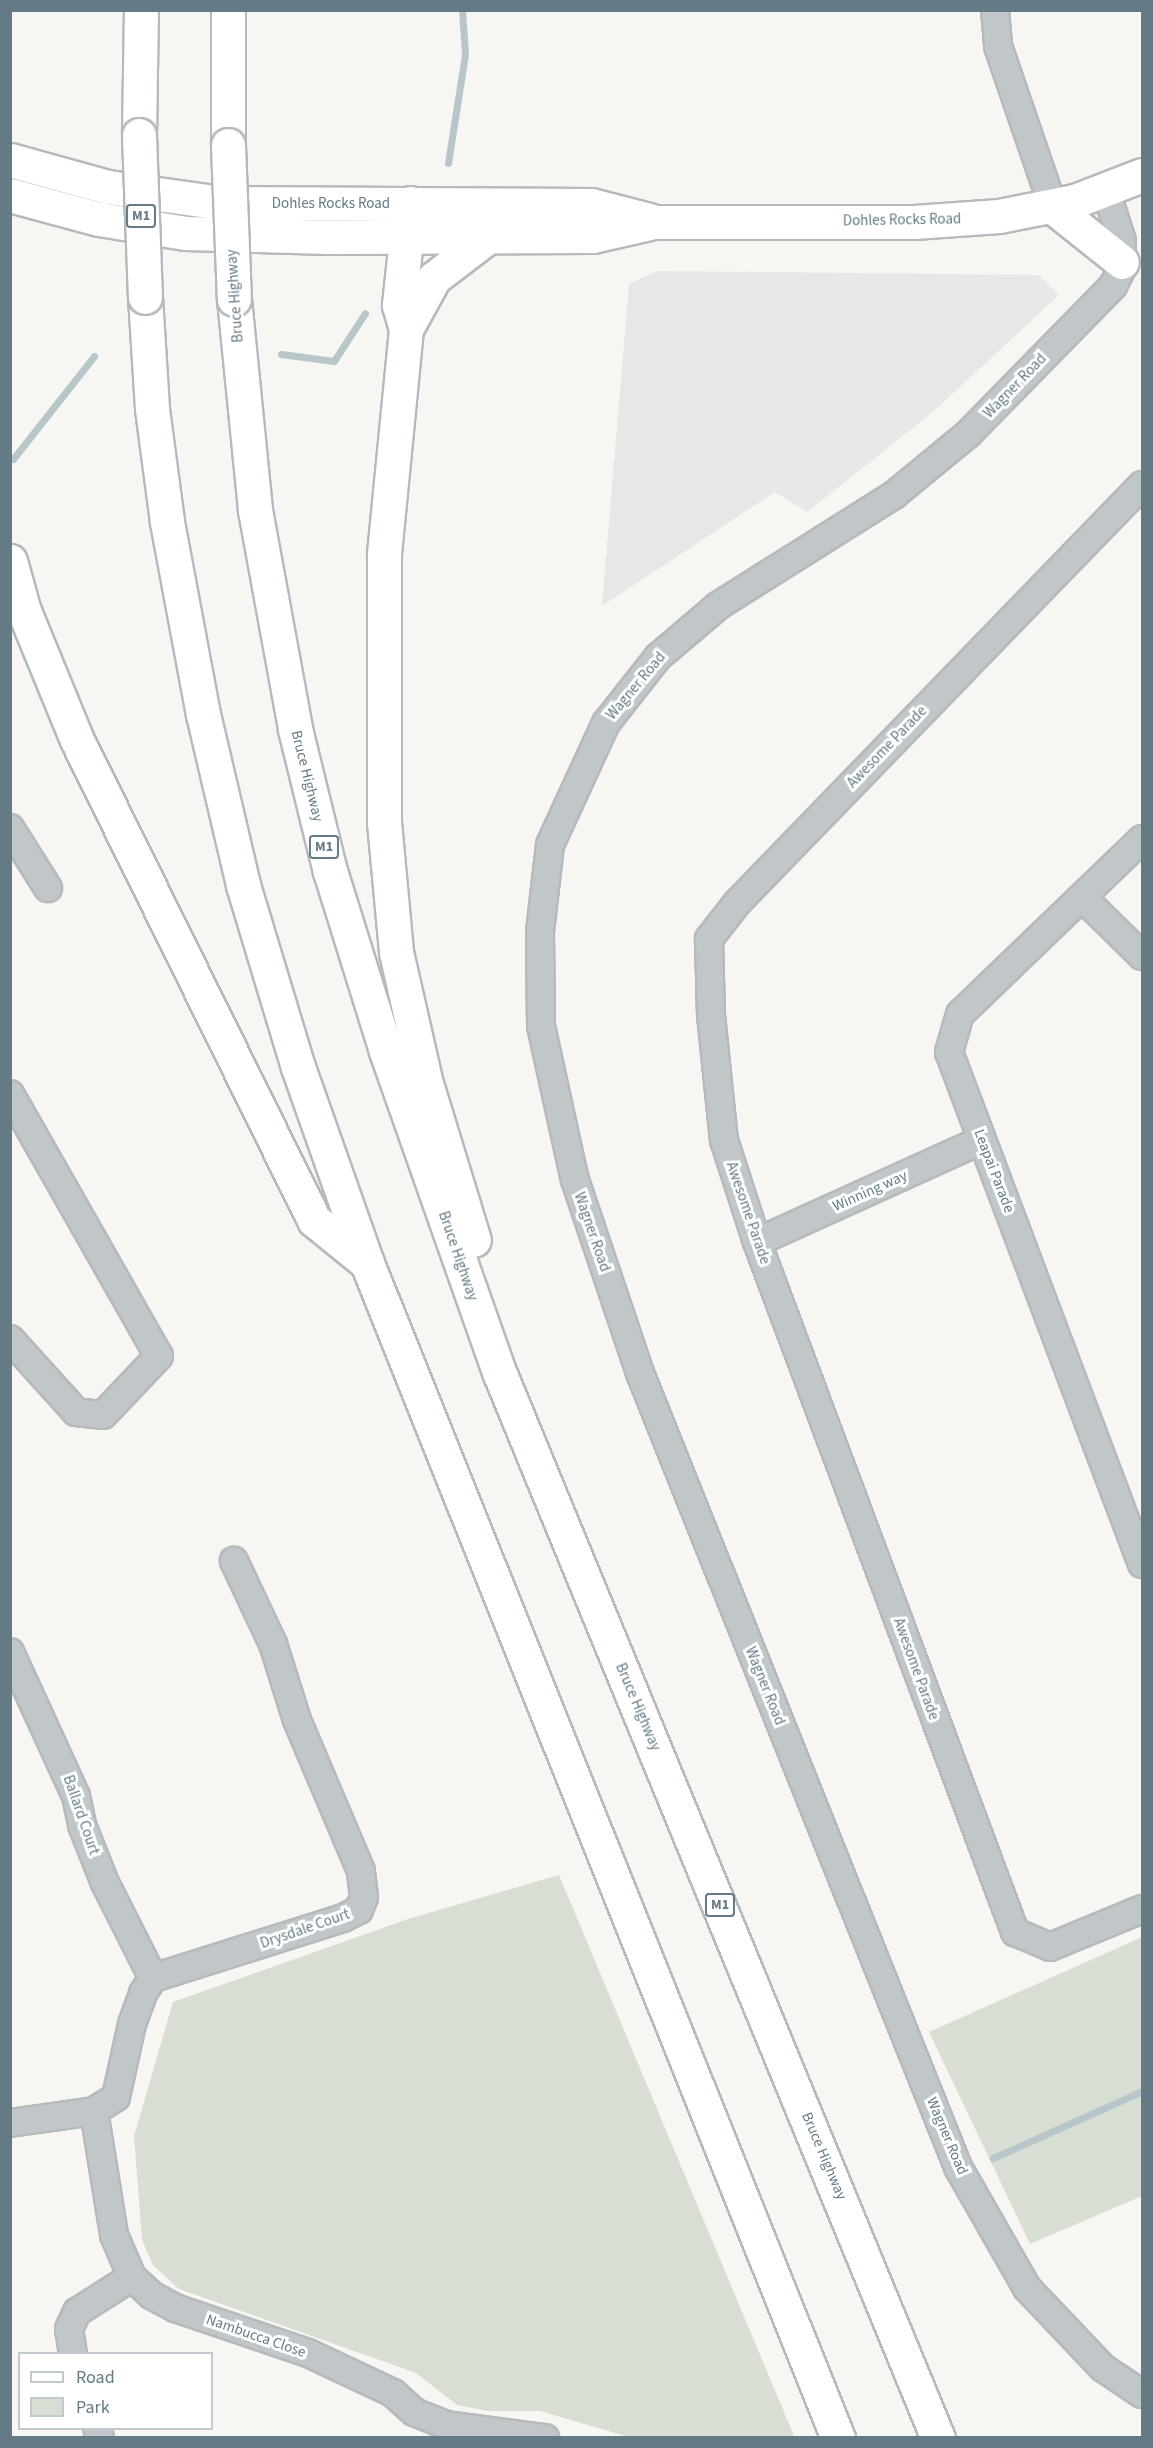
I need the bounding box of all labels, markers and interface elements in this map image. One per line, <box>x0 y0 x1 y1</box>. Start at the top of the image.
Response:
street label: Dohles Rocks Road <box>272 195 390 213</box>
road number: M1 <box>124 205 158 227</box>
street label: Dohles Rocks Road <box>843 210 961 230</box>
street label: Bruce Highway <box>223 249 247 343</box>
street label: Wagner Road <box>980 350 1050 422</box>
street label: Wagner Road <box>603 649 669 723</box>
street label: Awesome Parade <box>843 702 931 792</box>
street label: Bruce Highway <box>287 728 327 824</box>
road number: M1 <box>308 836 340 858</box>
street label: Leapai Parade <box>970 1127 1018 1215</box>
street label: Awesome Parade <box>722 1159 774 1267</box>
street label: Winning way <box>830 1167 910 1215</box>
street label: Wagner Road <box>570 1190 614 1274</box>
street label: Bruce Highway <box>434 1209 482 1303</box>
street label: Awesome Parade <box>889 1616 943 1722</box>
street label: Wagner Road <box>741 1644 789 1728</box>
street label: Bruce Highway <box>611 1660 665 1754</box>
street label: Ballard Court <box>59 1773 103 1857</box>
road number: M1 <box>704 1894 736 1916</box>
street label: Drysdale Court <box>258 1905 352 1953</box>
street label: Wagner Road <box>923 2094 971 2178</box>
street label: Bruce Highway <box>797 2109 851 2203</box>
street label: Nambucca Close <box>204 2311 308 2361</box>
legend <box>18 2352 213 2430</box>
text: Road <box>76 2365 115 2390</box>
text: Park <box>76 2395 110 2420</box>

